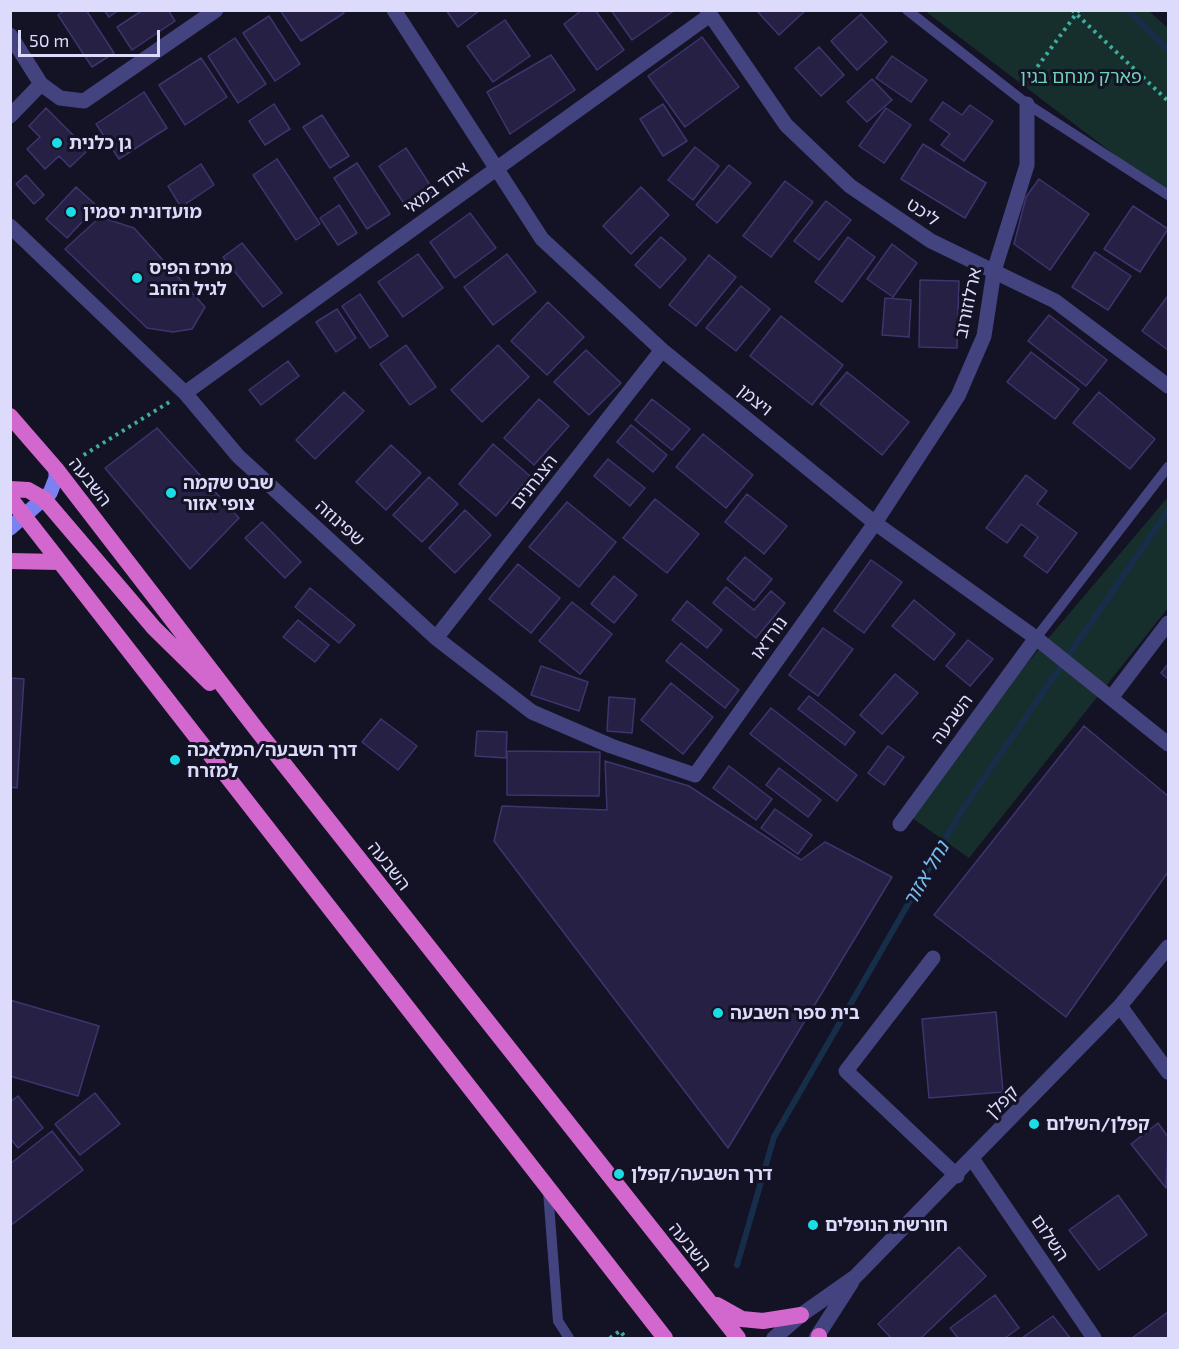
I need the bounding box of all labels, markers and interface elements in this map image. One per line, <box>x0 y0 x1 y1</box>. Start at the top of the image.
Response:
scale bar <box>21 18 164 56</box>
text: 50 m <box>29 29 69 51</box>
park label: פארק מנחם בגין <box>1020 66 1142 88</box>
place label: גן כלנית <box>69 132 132 154</box>
marker: גן כלנית <box>50 136 64 150</box>
street label: אחד במאי <box>399 157 473 219</box>
street label: ליכט <box>902 193 944 231</box>
place label: מועדונית יסמין <box>83 201 202 223</box>
marker: מועדונית יסמין <box>64 205 78 219</box>
place label: מרכז הפיס לגיל הזהב <box>149 257 232 300</box>
street label: ארלוזורוב <box>950 266 986 340</box>
marker: מרכז הפיס לגיל הזהב <box>130 271 144 285</box>
street label: ויצמן <box>733 379 777 421</box>
street label: הצנחנים <box>506 450 562 514</box>
street label: השבעה <box>64 453 116 511</box>
place label: שבט שקמה צופי אזור <box>183 472 274 514</box>
marker: שבט שקמה צופי אזור <box>164 486 178 500</box>
street label: שפינוזה <box>311 495 369 551</box>
street label: נורדאו <box>746 612 792 664</box>
street label: השבעה <box>927 690 977 748</box>
place label: דרך השבעה/המלאכה למזרח <box>187 739 357 782</box>
marker: דרך השבעה/המלאכה למזרח <box>168 753 182 767</box>
street label: השבעה <box>363 837 415 895</box>
water label: נחל אזור <box>898 837 954 911</box>
place label: בית ספר השבעה <box>730 1002 860 1024</box>
marker: בית ספר השבעה <box>711 1006 725 1020</box>
street label: קפלן <box>981 1081 1023 1123</box>
place label: קפלן/השלום <box>1046 1113 1150 1135</box>
marker: קפלן/השלום <box>1027 1117 1041 1131</box>
place label: דרך השבעה/קפלן <box>631 1163 773 1185</box>
marker: דרך השבעה/קפלן <box>612 1167 626 1181</box>
street label: השלום <box>1027 1211 1073 1265</box>
place label: חורשת הנופלים <box>825 1214 948 1236</box>
street label: השבעה <box>664 1218 716 1276</box>
marker: חורשת הנופלים <box>806 1218 820 1232</box>

